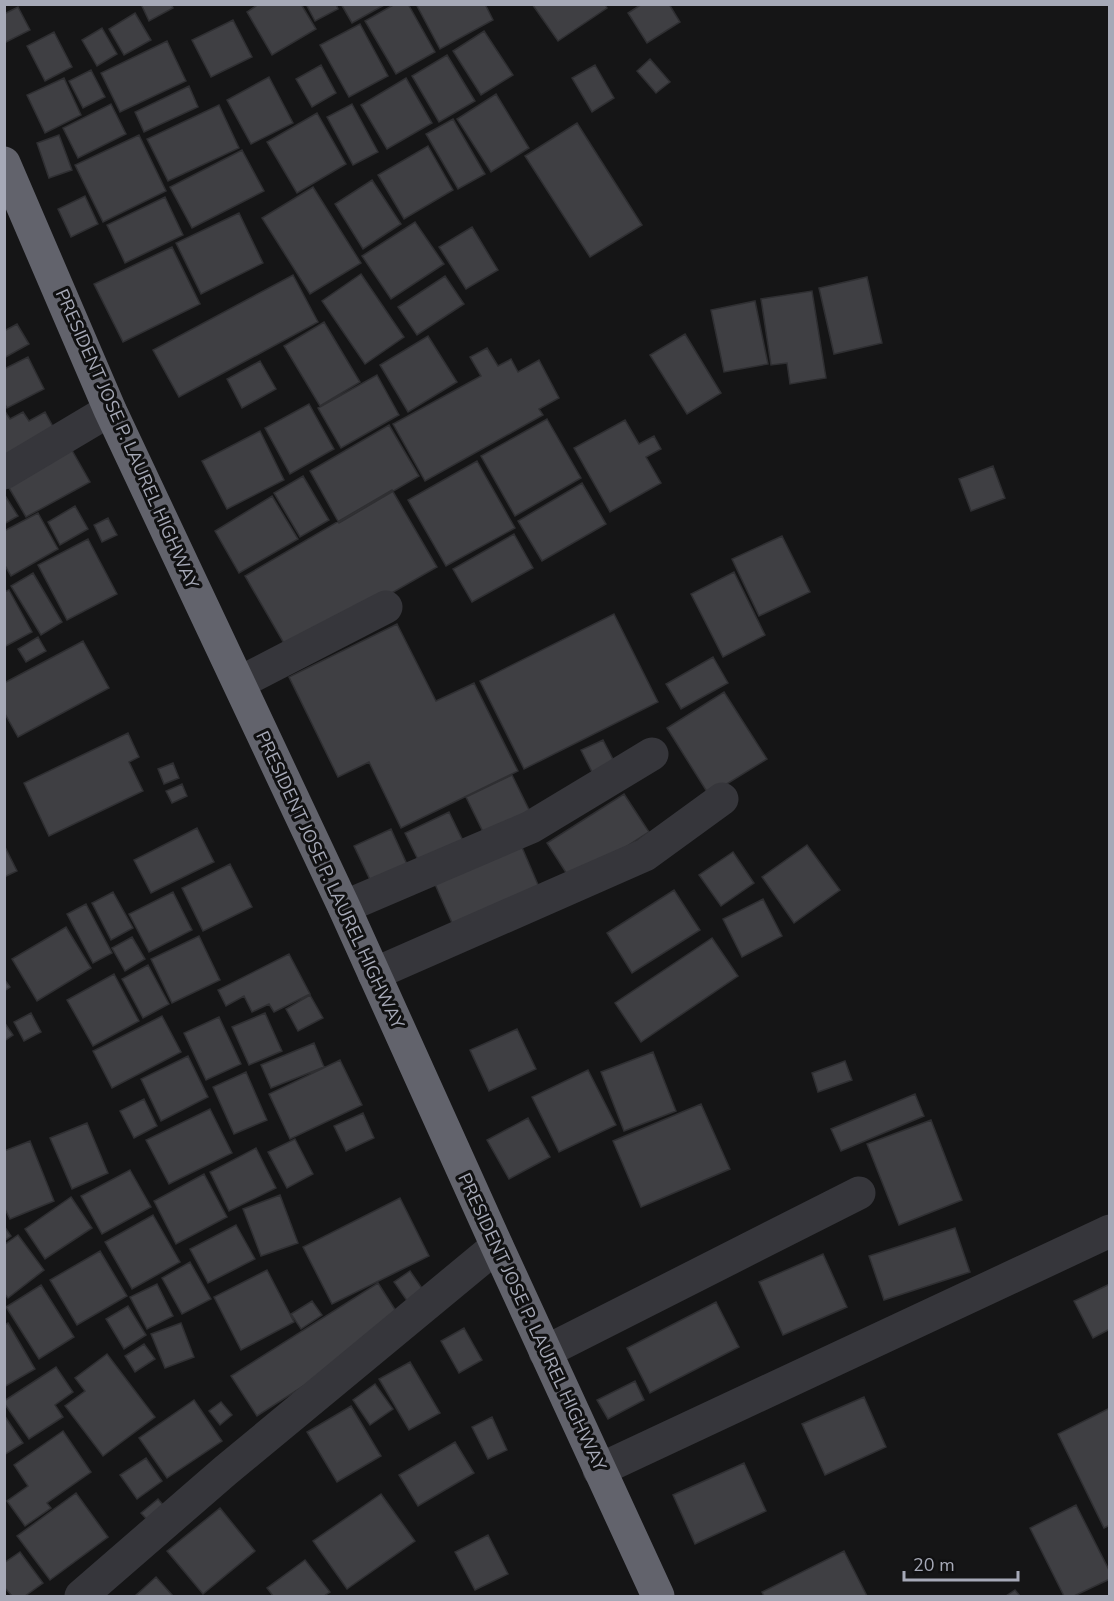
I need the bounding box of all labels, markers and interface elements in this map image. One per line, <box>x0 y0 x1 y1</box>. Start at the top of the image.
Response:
street label: PRESIDENT JOSE P. LAUREL HIGHWAY <box>50 285 204 593</box>
street label: PRESIDENT JOSE P. LAUREL HIGHWAY <box>250 727 410 1033</box>
street label: PRESIDENT JOSE P. LAUREL HIGHWAY <box>452 1169 612 1475</box>
scale bar <box>904 1544 1018 1582</box>
text: 20 m <box>913 1553 955 1577</box>

